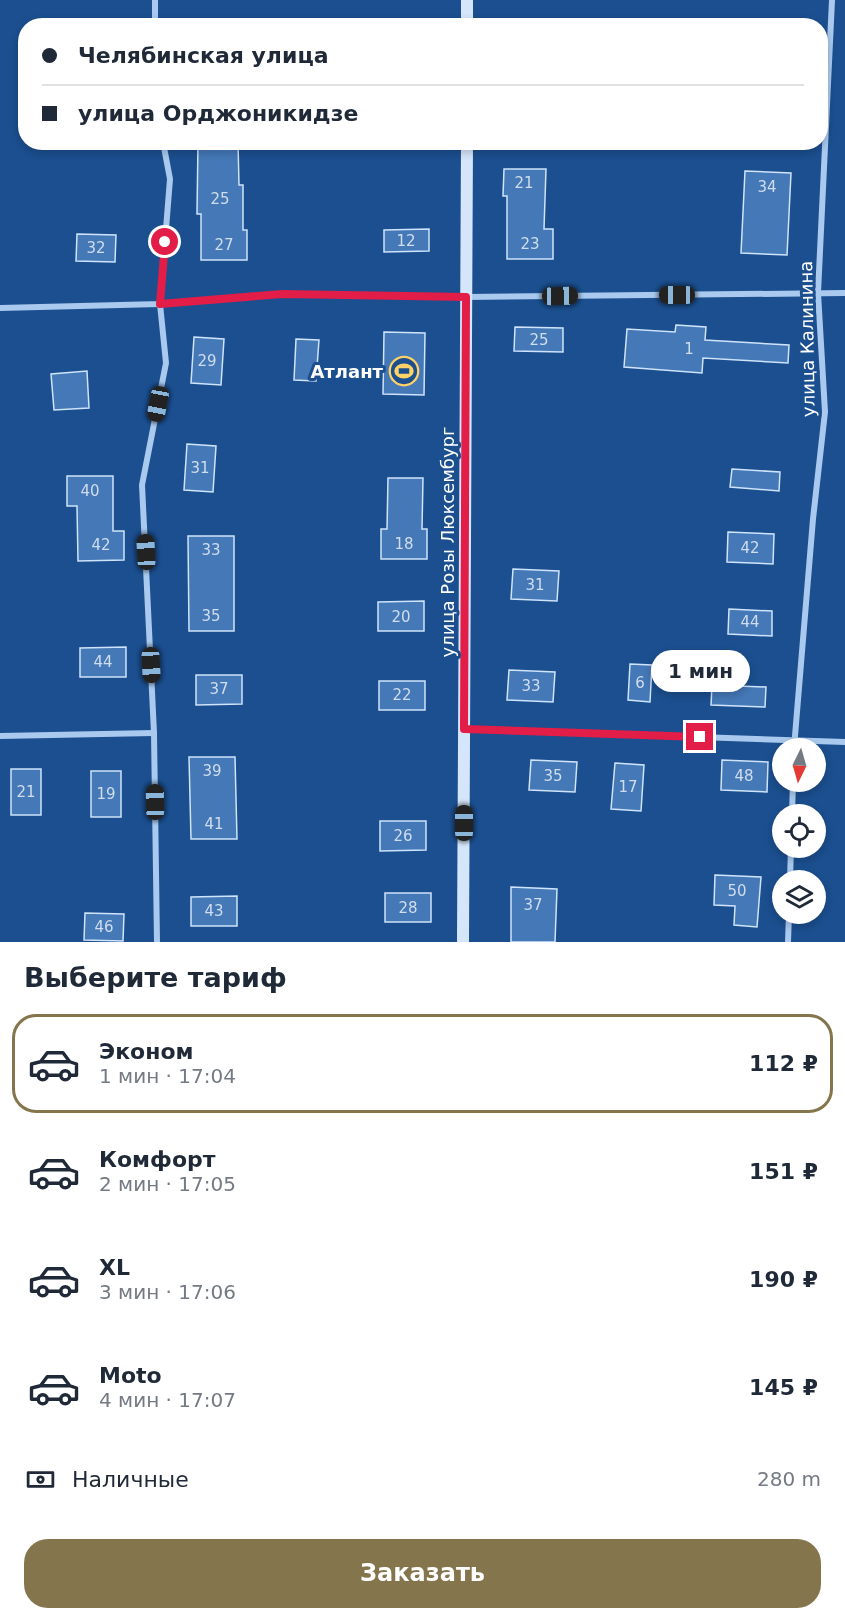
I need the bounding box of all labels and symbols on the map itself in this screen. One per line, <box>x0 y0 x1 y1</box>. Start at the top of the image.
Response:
house number: 21 <box>514 174 534 192</box>
house number: 34 <box>757 178 777 196</box>
house number: 25 <box>210 190 230 208</box>
route start <box>151 228 178 255</box>
house number: 12 <box>396 232 416 250</box>
house number: 23 <box>520 235 540 253</box>
house number: 27 <box>214 236 234 254</box>
house number: 32 <box>86 239 106 257</box>
street label: улица Калинина <box>795 261 819 417</box>
car <box>659 286 695 304</box>
car <box>542 287 578 305</box>
house number: 25 <box>529 331 549 349</box>
house number: 1 <box>684 340 694 358</box>
house number: 29 <box>197 352 217 370</box>
sports icon: Атлант <box>388 355 420 387</box>
place label: Атлант <box>310 361 384 382</box>
car <box>146 385 170 423</box>
street label: улица Розы Люксембург <box>437 427 458 657</box>
house number: 31 <box>190 459 210 477</box>
house number: 40 <box>80 482 100 500</box>
car <box>136 534 156 570</box>
house number: 18 <box>394 535 414 553</box>
house number: 42 <box>91 536 111 554</box>
house number: 42 <box>740 539 760 557</box>
house number: 33 <box>201 541 221 559</box>
house number: 31 <box>525 576 545 594</box>
house number: 35 <box>201 607 221 625</box>
house number: 20 <box>391 608 411 626</box>
house number: 44 <box>740 613 760 631</box>
car <box>141 647 161 683</box>
callout: 1 мин <box>650 650 750 692</box>
house number: 44 <box>93 653 113 671</box>
house number: 6 <box>635 674 645 692</box>
house number: 33 <box>521 677 541 695</box>
house number: 37 <box>209 680 229 698</box>
house number: 22 <box>392 686 412 704</box>
route end <box>686 723 713 750</box>
north arrow <box>772 738 826 792</box>
house number: 39 <box>202 762 222 780</box>
house number: 35 <box>543 767 563 785</box>
house number: 48 <box>734 767 754 785</box>
house number: 17 <box>618 778 638 796</box>
house number: 21 <box>16 783 36 801</box>
car <box>146 784 164 820</box>
house number: 19 <box>96 785 116 803</box>
car <box>455 805 473 841</box>
house number: 41 <box>204 815 224 833</box>
house number: 26 <box>393 827 413 845</box>
house number: 50 <box>727 882 747 900</box>
house number: 37 <box>523 896 543 914</box>
house number: 28 <box>398 899 418 917</box>
house number: 43 <box>204 902 224 920</box>
house number: 46 <box>94 918 114 936</box>

